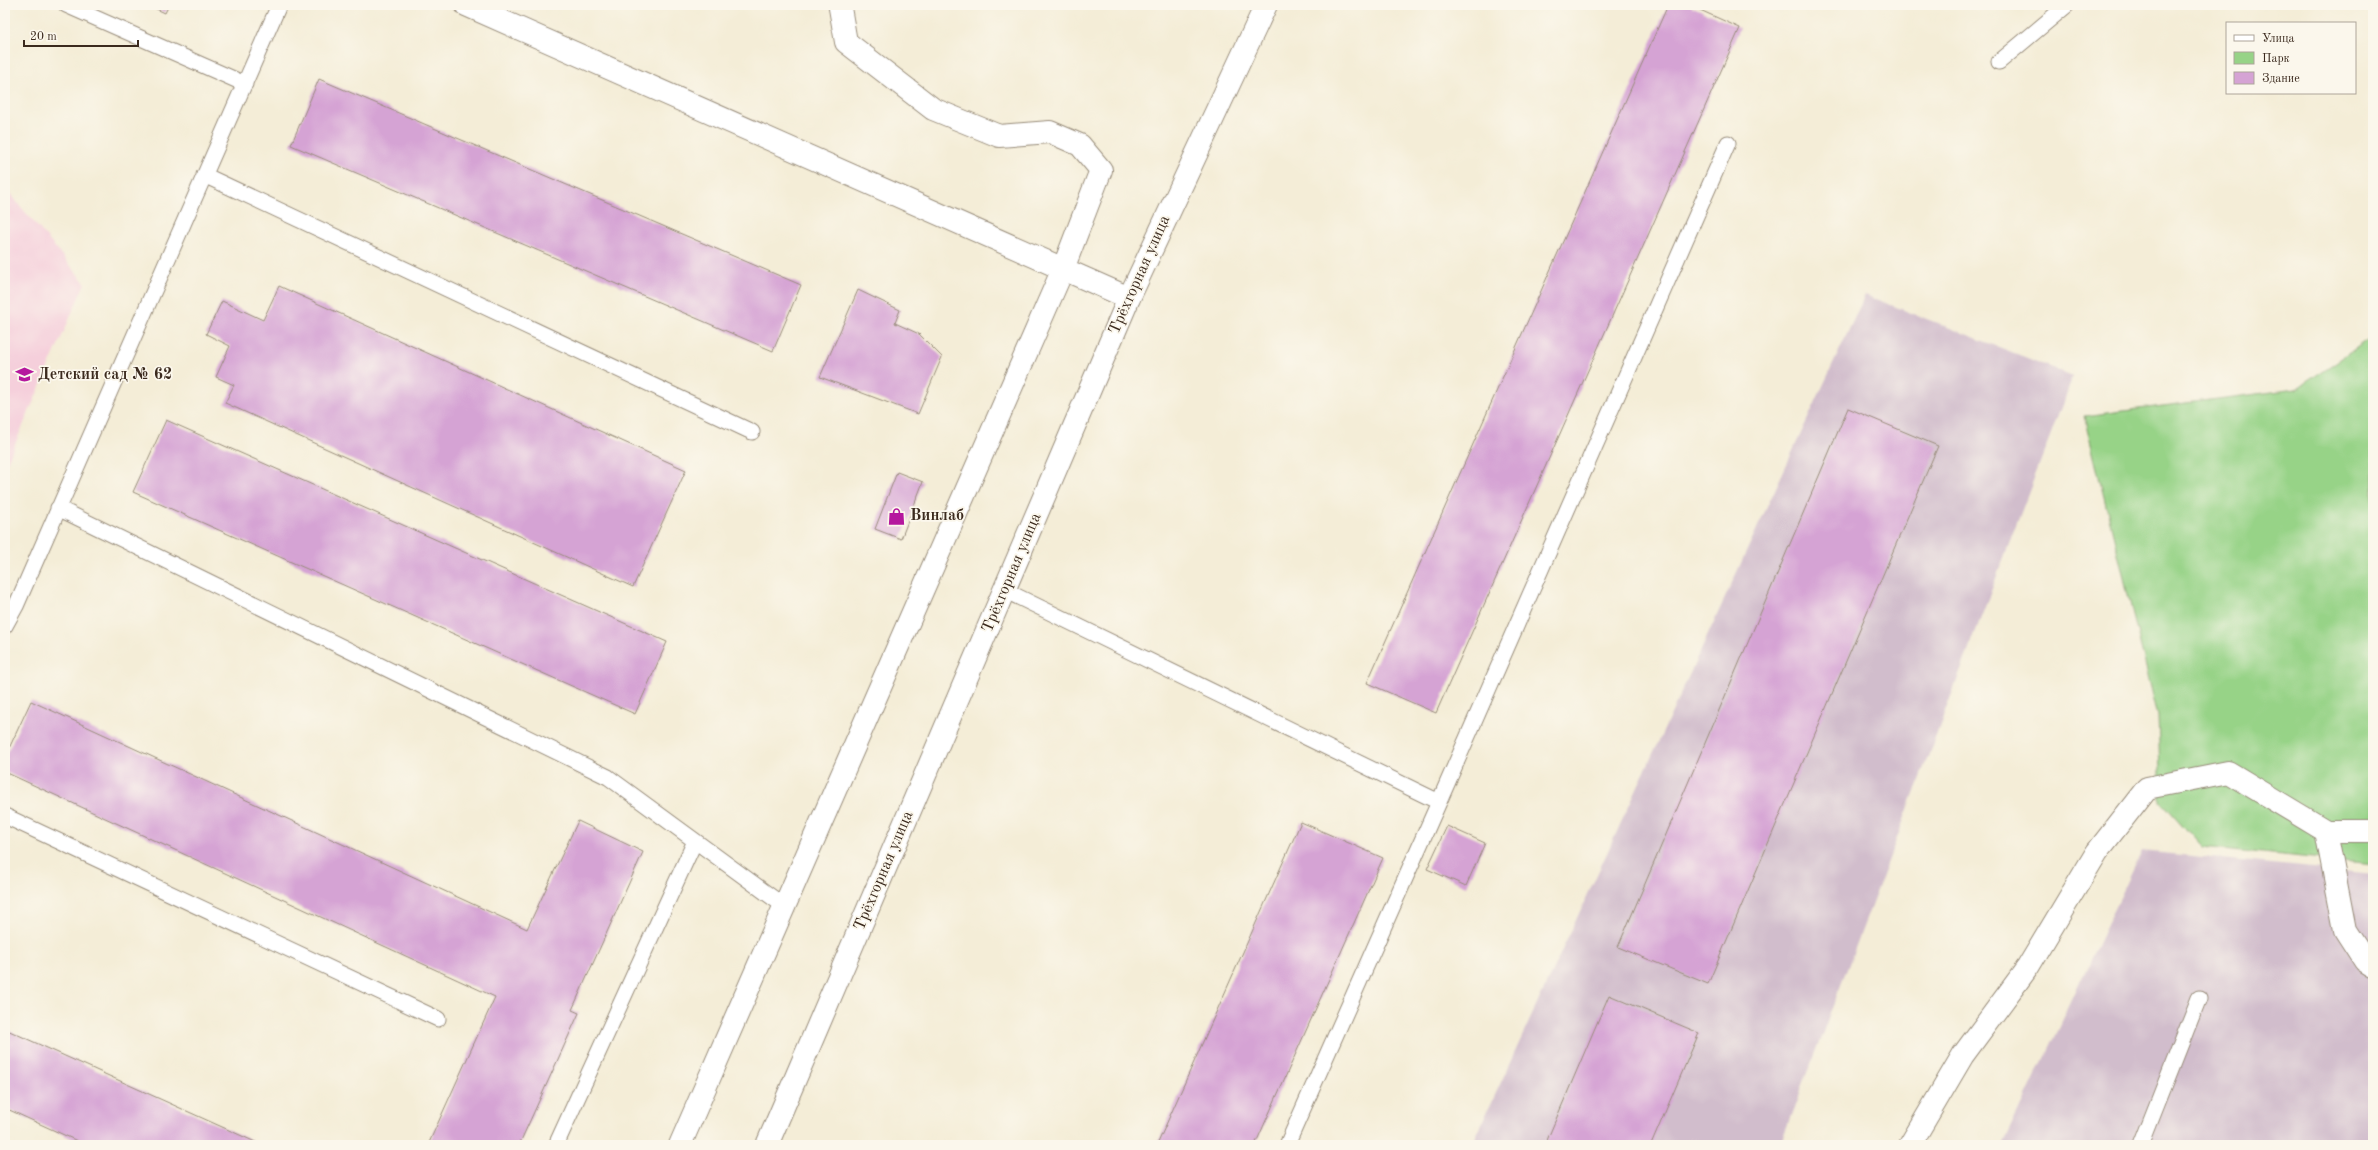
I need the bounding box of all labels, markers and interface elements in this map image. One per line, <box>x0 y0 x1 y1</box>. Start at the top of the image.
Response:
scale bar <box>24 22 138 48</box>
legend <box>2226 22 2356 94</box>
text: 20 m <box>30 31 57 43</box>
text: Улица <box>2262 33 2295 45</box>
text: Парк <box>2262 53 2290 65</box>
text: Здание <box>2262 73 2300 85</box>
street label: Трёхгорная улица <box>1107 213 1173 337</box>
school or university icon: Детский сад № 62 <box>15 365 35 385</box>
place label: Детский сад № 62 <box>38 367 172 383</box>
shop icon: Винлаб <box>887 506 907 526</box>
place label: Винлаб <box>910 508 964 524</box>
street label: Трёхгорная улица <box>980 511 1044 635</box>
street label: Трёхгорная улица <box>852 809 916 933</box>

